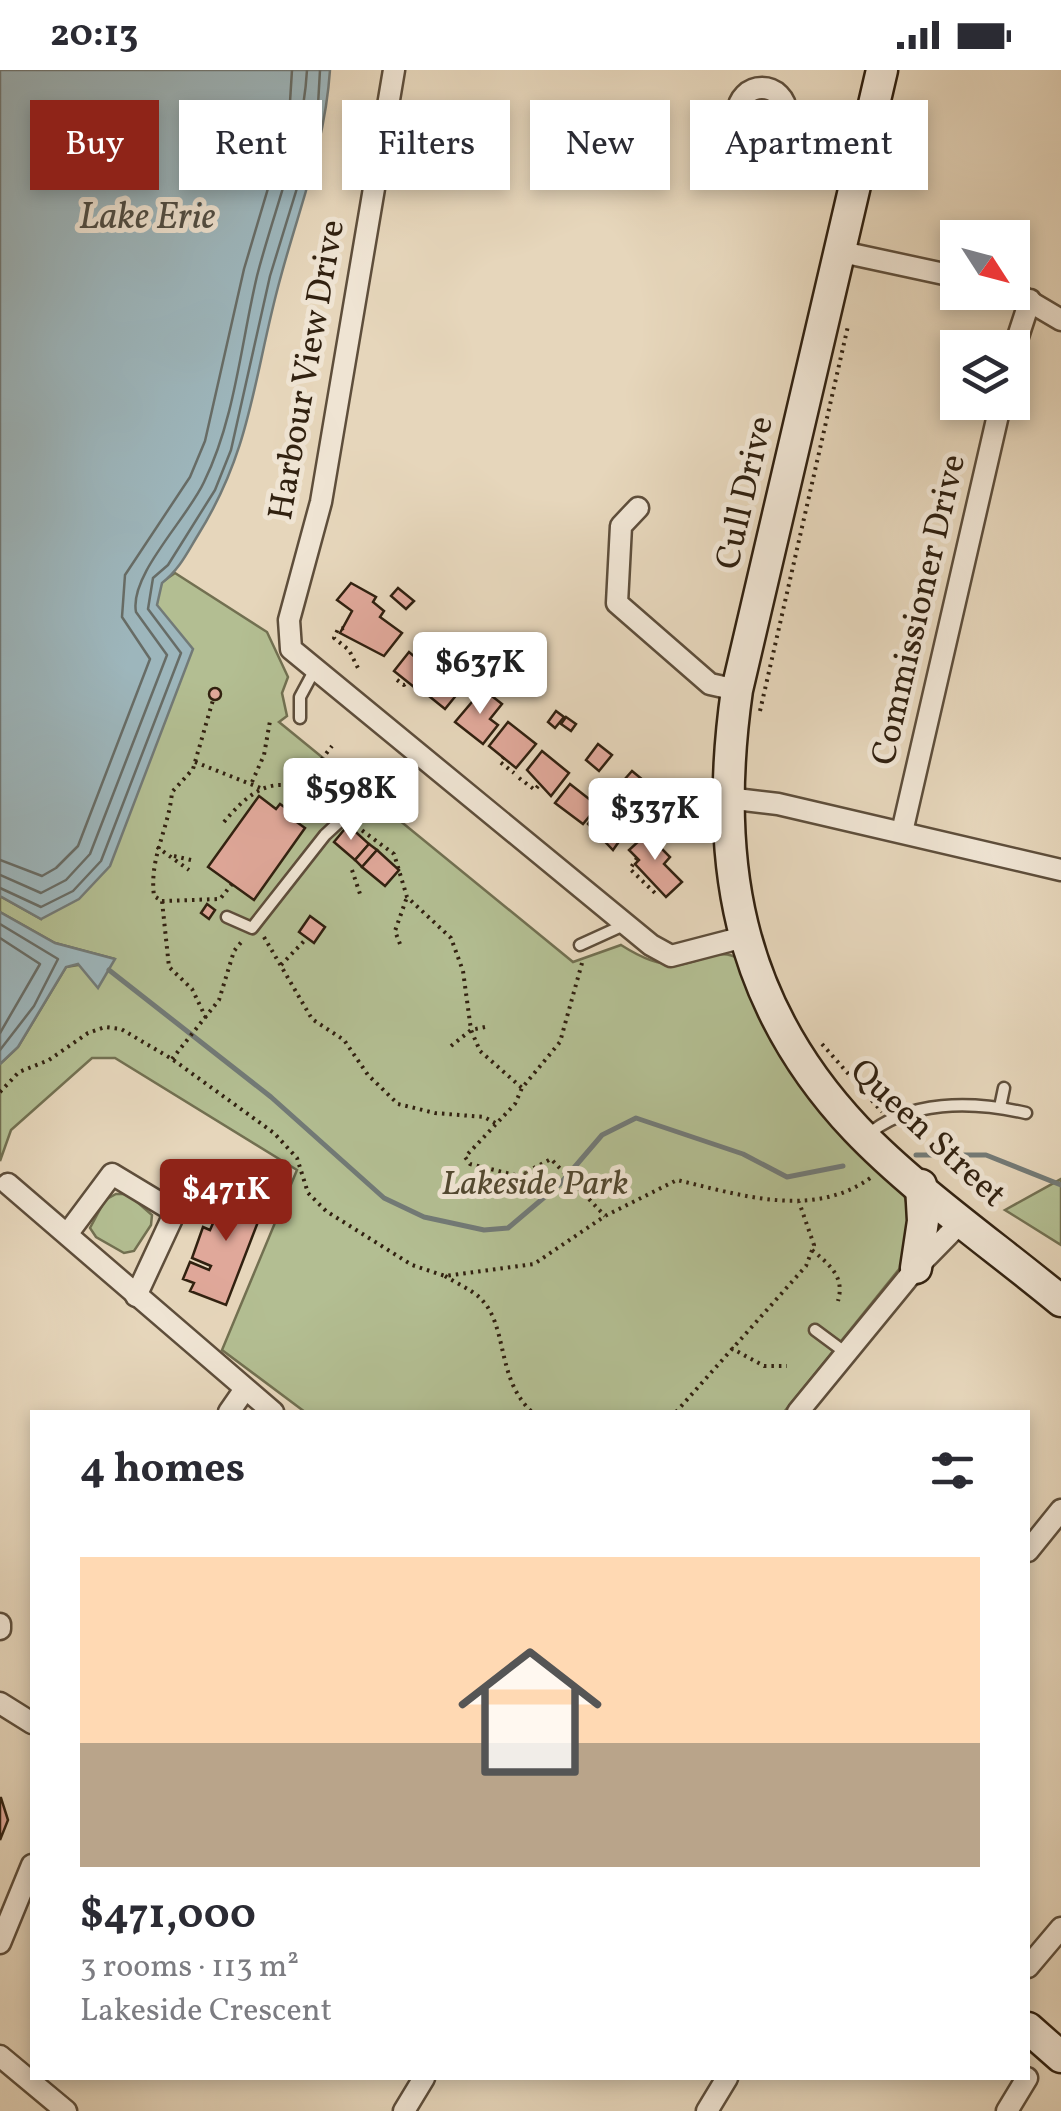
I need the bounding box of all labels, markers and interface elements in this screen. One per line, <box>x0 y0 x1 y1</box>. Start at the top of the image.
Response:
text: 20:13 <box>50 9 138 62</box>
chip: Buy <box>30 100 159 190</box>
chip: Rent <box>179 100 322 190</box>
chip: Filters <box>342 100 510 190</box>
chip: New <box>530 100 670 190</box>
chip: Apartment <box>690 100 928 190</box>
water label: Lake Erie <box>79 192 215 245</box>
street label: Harbour View Drive <box>258 216 358 524</box>
north arrow <box>940 220 1030 310</box>
map controls <box>940 220 1030 420</box>
button: layers <box>940 330 1030 420</box>
street label: Cull Drive <box>705 412 787 574</box>
street label: Commissioner Drive <box>861 450 979 770</box>
pin: $637K <box>410 632 550 717</box>
text: $637K <box>435 642 525 686</box>
pin: $598K <box>281 758 421 843</box>
text: $598K <box>305 768 397 812</box>
pin: $337K <box>585 778 725 863</box>
text: $337K <box>611 788 699 832</box>
street label: Queen Street <box>838 1049 1016 1219</box>
pin: $471K <box>156 1159 296 1244</box>
park label: Lakeside Park <box>441 1161 629 1209</box>
text: $471K <box>182 1169 270 1213</box>
text: 4 homes <box>80 1441 245 1500</box>
icon: filters <box>925 1443 980 1498</box>
icon: home <box>440 1622 620 1802</box>
text: $471,000 <box>80 1887 256 1946</box>
text: 3 rooms · 113 m² <box>80 1946 299 1990</box>
text: Lakeside Crescent <box>80 1990 332 2034</box>

